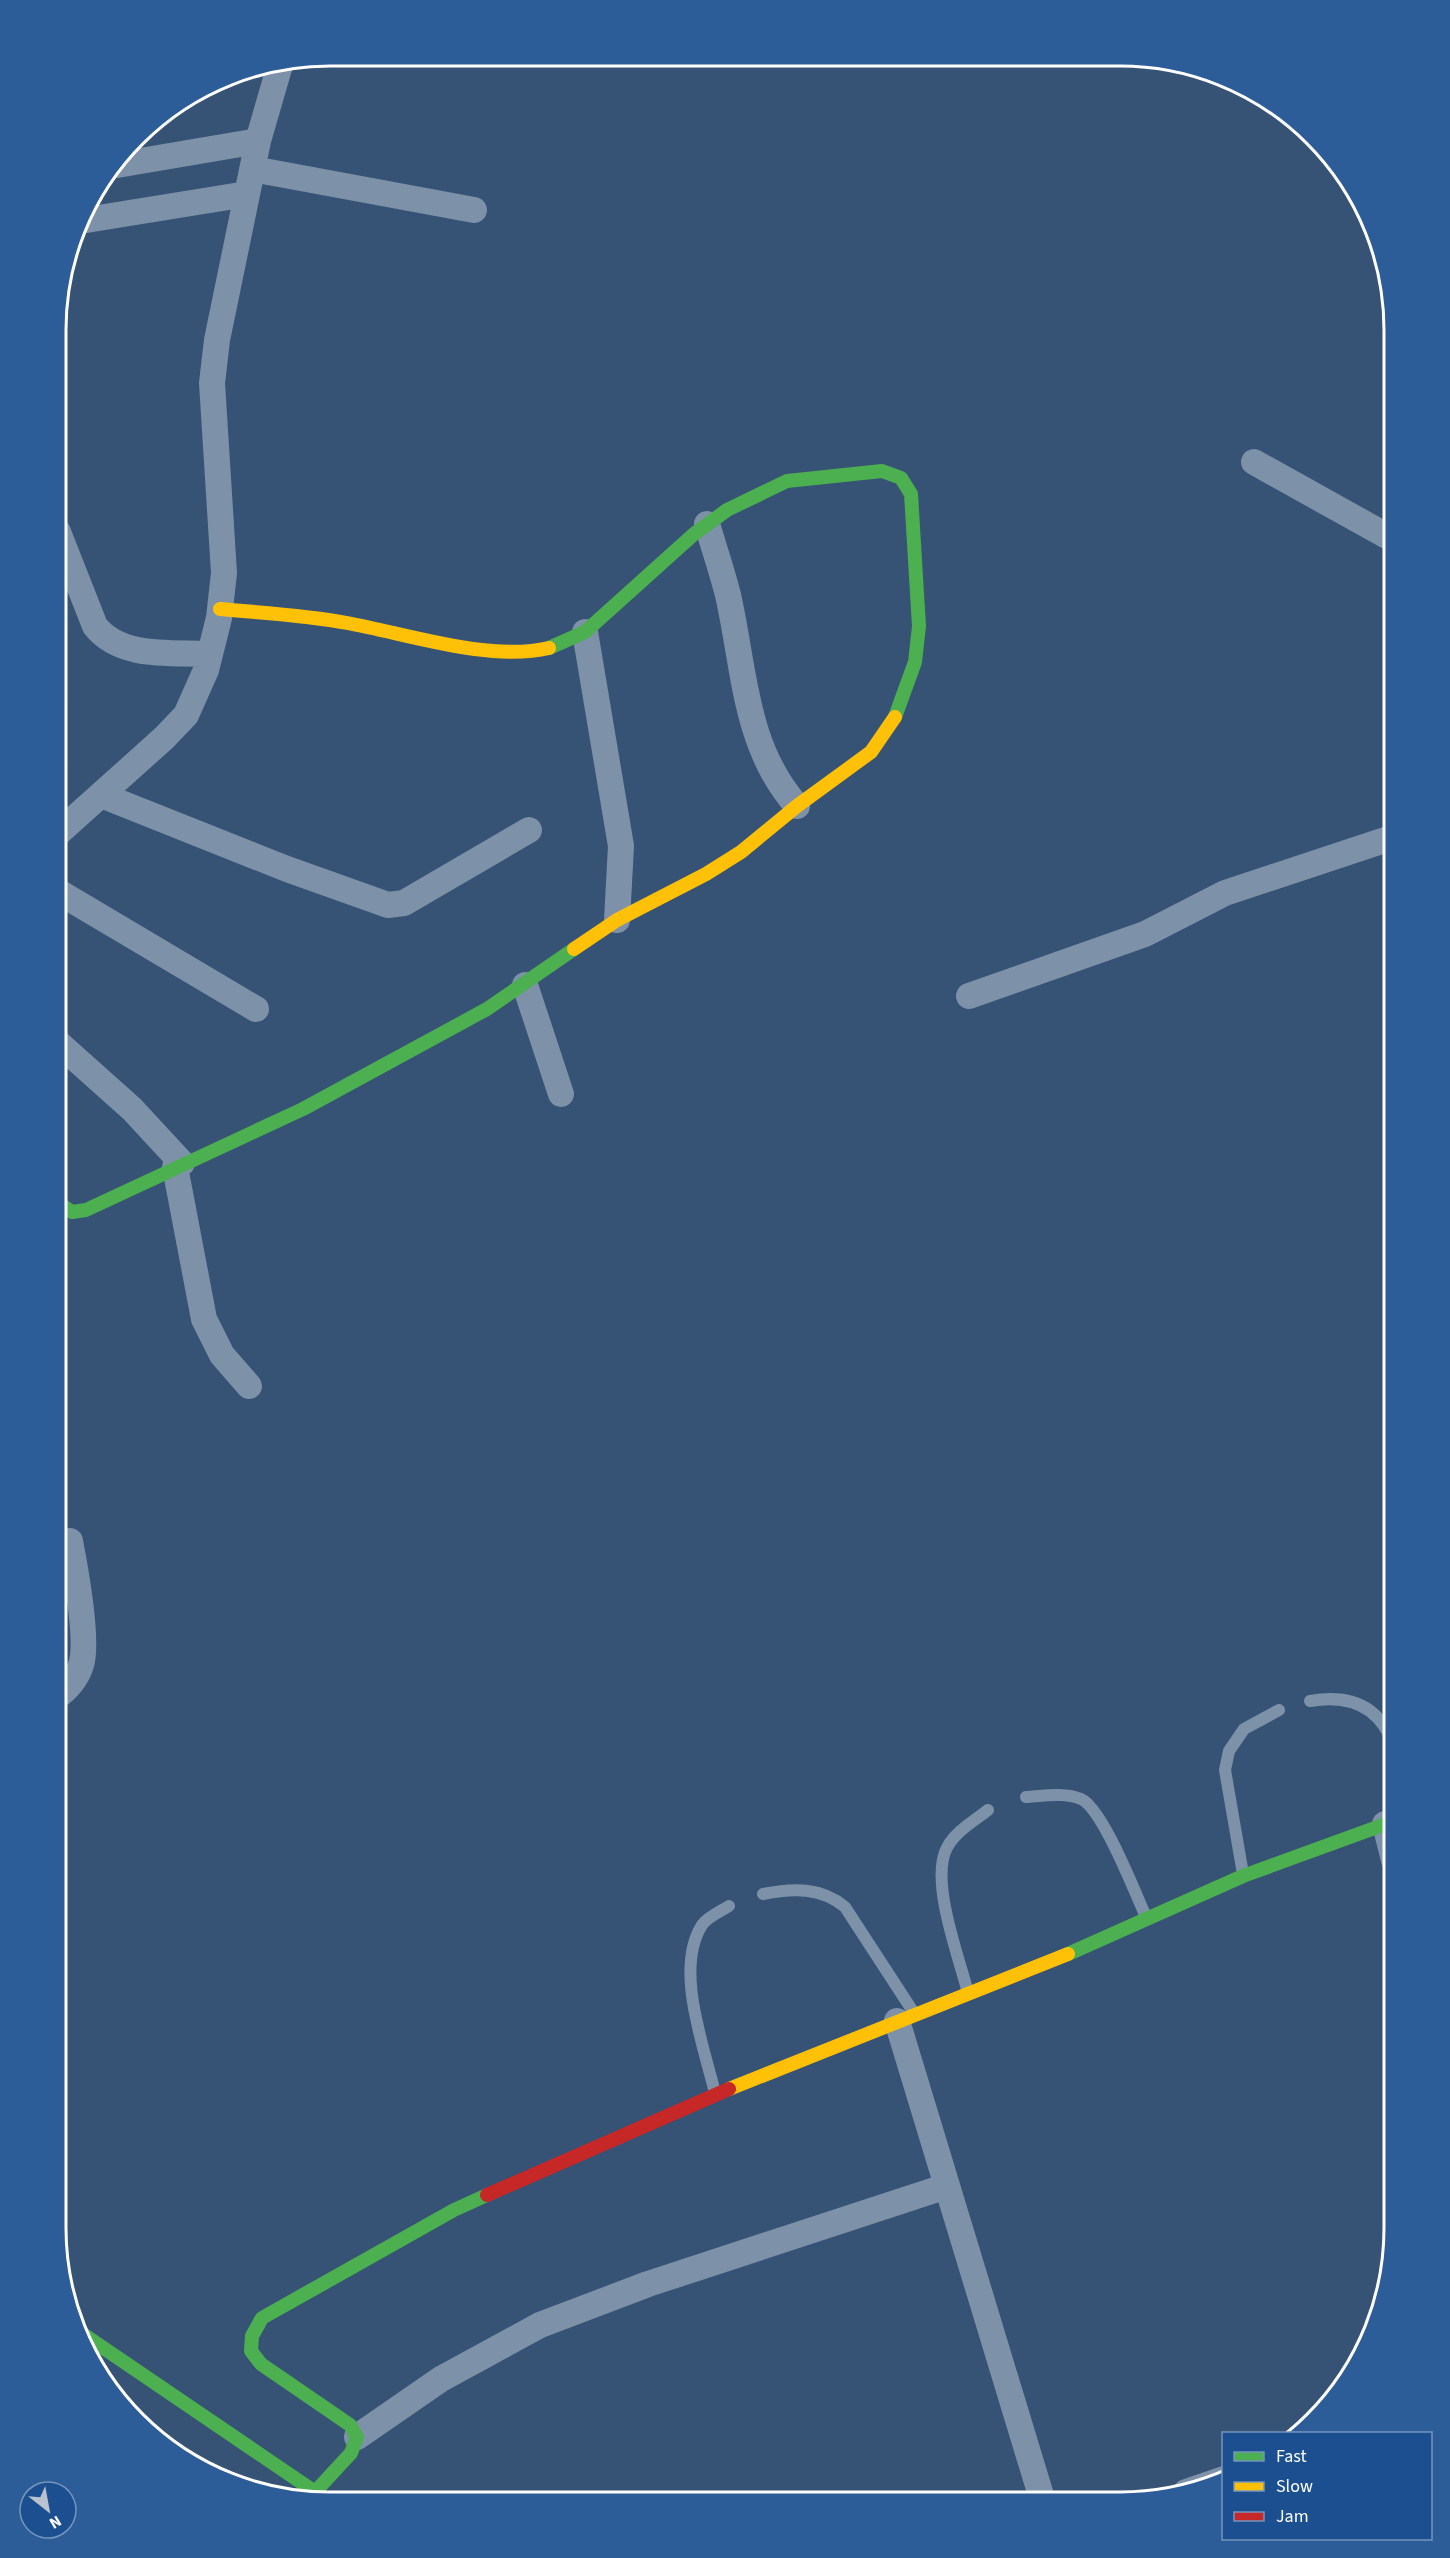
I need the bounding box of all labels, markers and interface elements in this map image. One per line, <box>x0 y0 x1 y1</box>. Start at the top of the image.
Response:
legend <box>1222 2432 1432 2540</box>
text: Fast <box>1276 2444 1307 2469</box>
text: Slow <box>1276 2474 1313 2499</box>
north arrow <box>18 2480 78 2540</box>
text: Jam <box>1276 2504 1309 2529</box>
text: N <box>45 2510 65 2534</box>

